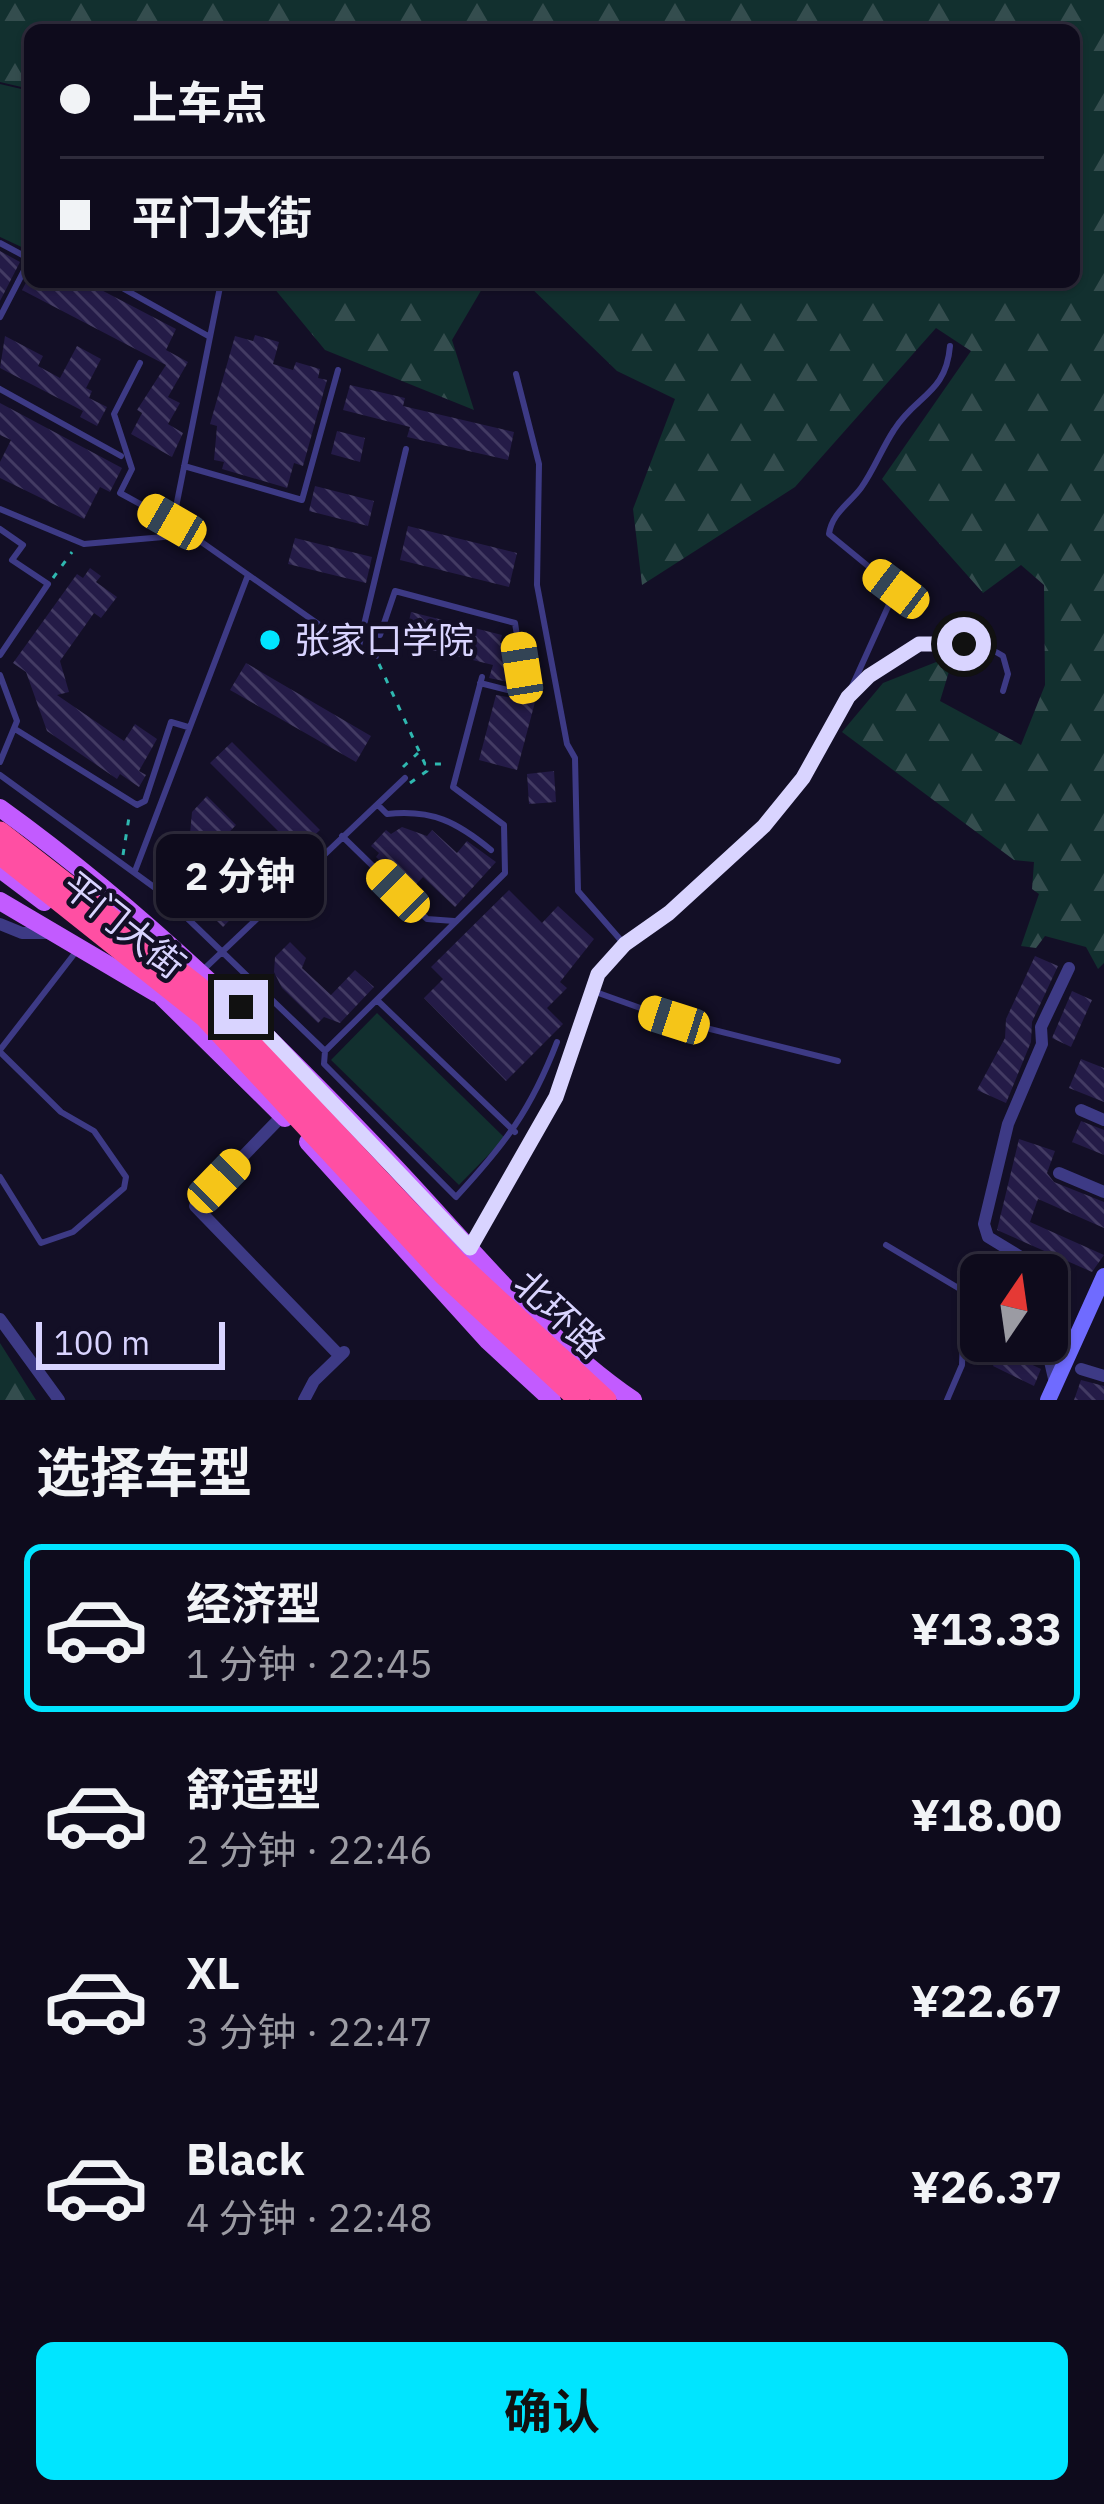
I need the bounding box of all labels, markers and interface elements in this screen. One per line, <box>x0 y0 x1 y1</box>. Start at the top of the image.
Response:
text: 上车点 <box>132 73 267 131</box>
text: 平门大街 <box>132 188 312 246</box>
car <box>132 488 212 556</box>
car <box>856 553 936 625</box>
place label: 张家口学院 <box>294 616 474 663</box>
route start <box>937 617 991 671</box>
marker: 张家口学院 <box>257 627 283 653</box>
car <box>499 630 545 706</box>
callout: 2 分钟 <box>157 833 325 917</box>
text: 2 分钟 <box>185 850 295 901</box>
car <box>360 853 436 929</box>
street label: 平门大街 <box>54 861 195 988</box>
route end <box>214 980 268 1034</box>
car <box>634 992 714 1048</box>
car <box>181 1143 257 1219</box>
north arrow <box>960 1254 1068 1362</box>
map controls <box>960 1254 1068 1362</box>
street label: 北环路 <box>505 1260 616 1368</box>
scale bar <box>36 1316 225 1369</box>
text: 100 m <box>54 1321 150 1364</box>
text: 选择车型 <box>36 1437 252 1507</box>
icon: car <box>42 1574 150 1682</box>
text: 经济型 <box>186 1574 321 1632</box>
text: ¥13.33 <box>911 1599 1062 1657</box>
text: 1 分钟 · 22:45 <box>186 1638 433 1689</box>
icon: car <box>42 1760 150 1868</box>
text: 舒适型 <box>186 1760 321 1818</box>
text: ¥18.00 <box>911 1785 1062 1843</box>
text: 2 分钟 · 22:46 <box>186 1824 433 1875</box>
text: XL <box>186 1943 240 2001</box>
icon: car <box>42 1946 150 2054</box>
text: ¥22.67 <box>911 1971 1062 2029</box>
text: 3 分钟 · 22:47 <box>186 2006 433 2057</box>
text: Black <box>186 2129 305 2187</box>
icon: car <box>42 2132 150 2240</box>
text: ¥26.37 <box>911 2157 1062 2215</box>
text: 4 分钟 · 22:48 <box>186 2192 433 2243</box>
button: 确认 <box>36 2342 1068 2480</box>

